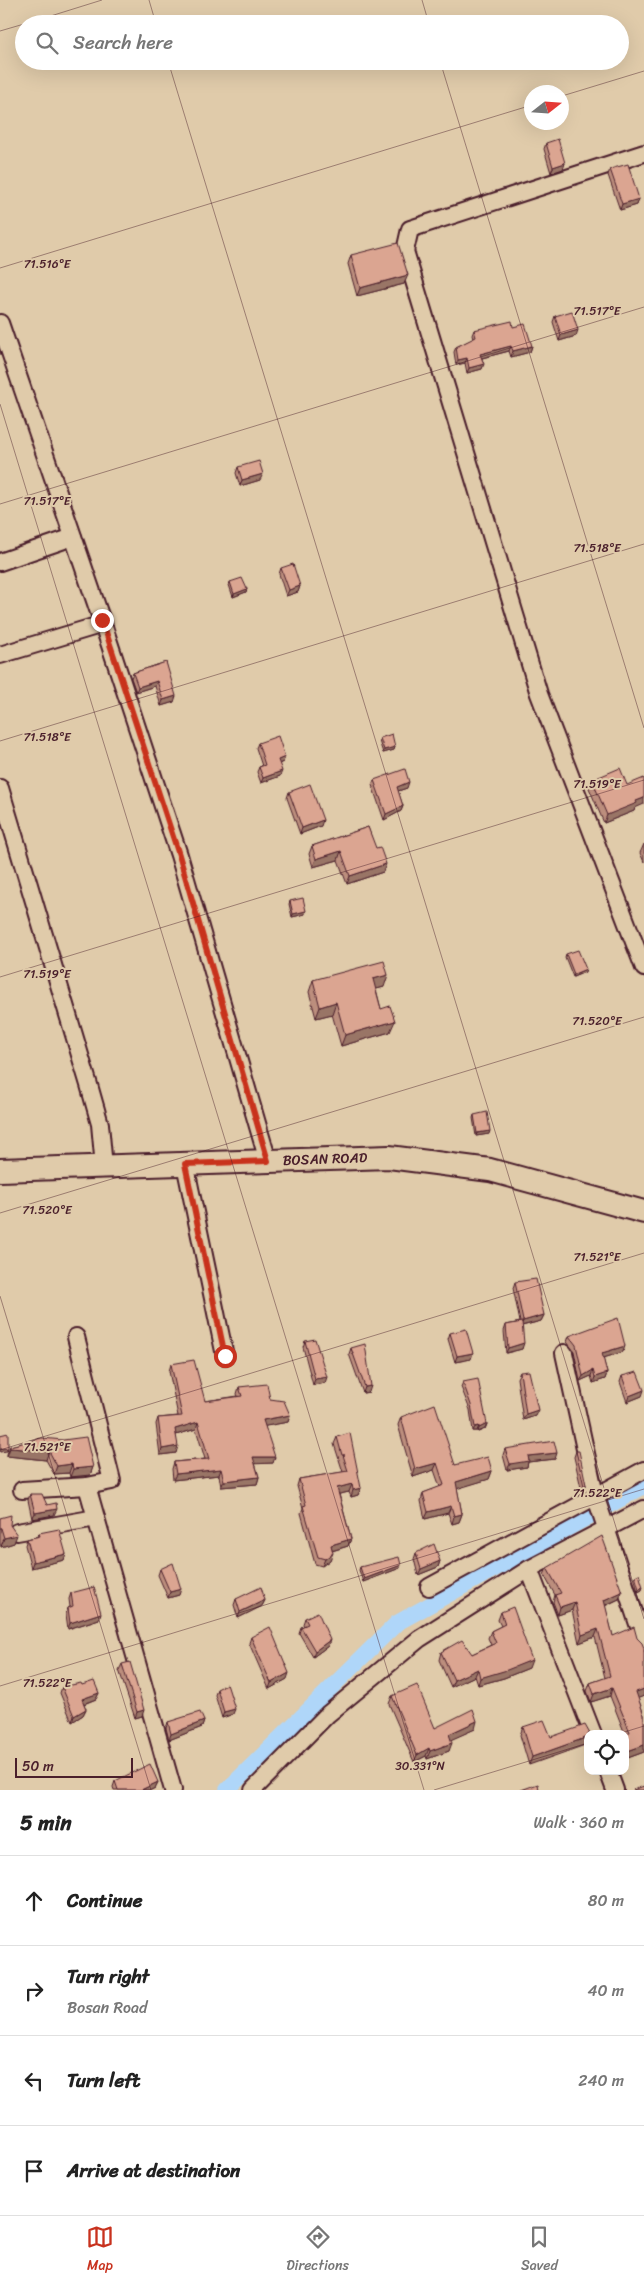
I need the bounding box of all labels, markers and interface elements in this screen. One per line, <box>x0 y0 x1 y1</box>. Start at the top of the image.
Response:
search box <box>15 15 629 70</box>
text: Search here <box>73 26 173 59</box>
icon: search <box>33 29 61 57</box>
north arrow <box>524 85 569 130</box>
text: 71.516°E <box>24 253 72 275</box>
text: 71.517°E <box>574 300 622 322</box>
text: 71.517°E <box>24 490 72 512</box>
text: 71.518°E <box>573 537 622 559</box>
route end <box>91 609 114 632</box>
text: 71.518°E <box>23 726 72 748</box>
text: 71.519°E <box>573 773 622 795</box>
text: 71.519°E <box>23 963 72 985</box>
text: 71.520°E <box>572 1010 623 1032</box>
street label: BOSAN ROAD <box>282 1145 368 1173</box>
text: 71.520°E <box>22 1199 73 1221</box>
text: 71.521°E <box>574 1246 622 1268</box>
route start <box>214 1345 237 1368</box>
text: 71.521°E <box>24 1436 72 1458</box>
text: 71.522°E <box>573 1482 623 1504</box>
text: 71.522°E <box>23 1672 73 1694</box>
map controls <box>584 1730 629 1775</box>
button: locate <box>584 1730 629 1775</box>
text: 50 m <box>22 1754 54 1779</box>
scale bar <box>15 1755 132 1778</box>
text: 30.331°N <box>395 1755 445 1777</box>
text: 5 min <box>20 1804 72 1842</box>
text: Walk · 360 m <box>534 1808 624 1837</box>
text: Continue <box>67 1884 143 1917</box>
text: 80 m <box>588 1886 624 1915</box>
icon: ahead <box>20 1887 48 1915</box>
text: Turn right <box>67 1960 149 1993</box>
text: 40 m <box>587 1976 624 2005</box>
icon: right <box>20 1977 48 2005</box>
text: Bosan Road <box>67 1993 148 2022</box>
text: Turn left <box>67 2064 140 2097</box>
text: 240 m <box>578 2066 624 2095</box>
icon: left <box>20 2067 48 2095</box>
text: Arrive at destination <box>67 2154 240 2187</box>
icon: arrive <box>20 2157 48 2185</box>
tab: Map <box>86 2223 114 2278</box>
tab: Directions <box>286 2223 349 2278</box>
tab: Saved <box>521 2223 558 2278</box>

